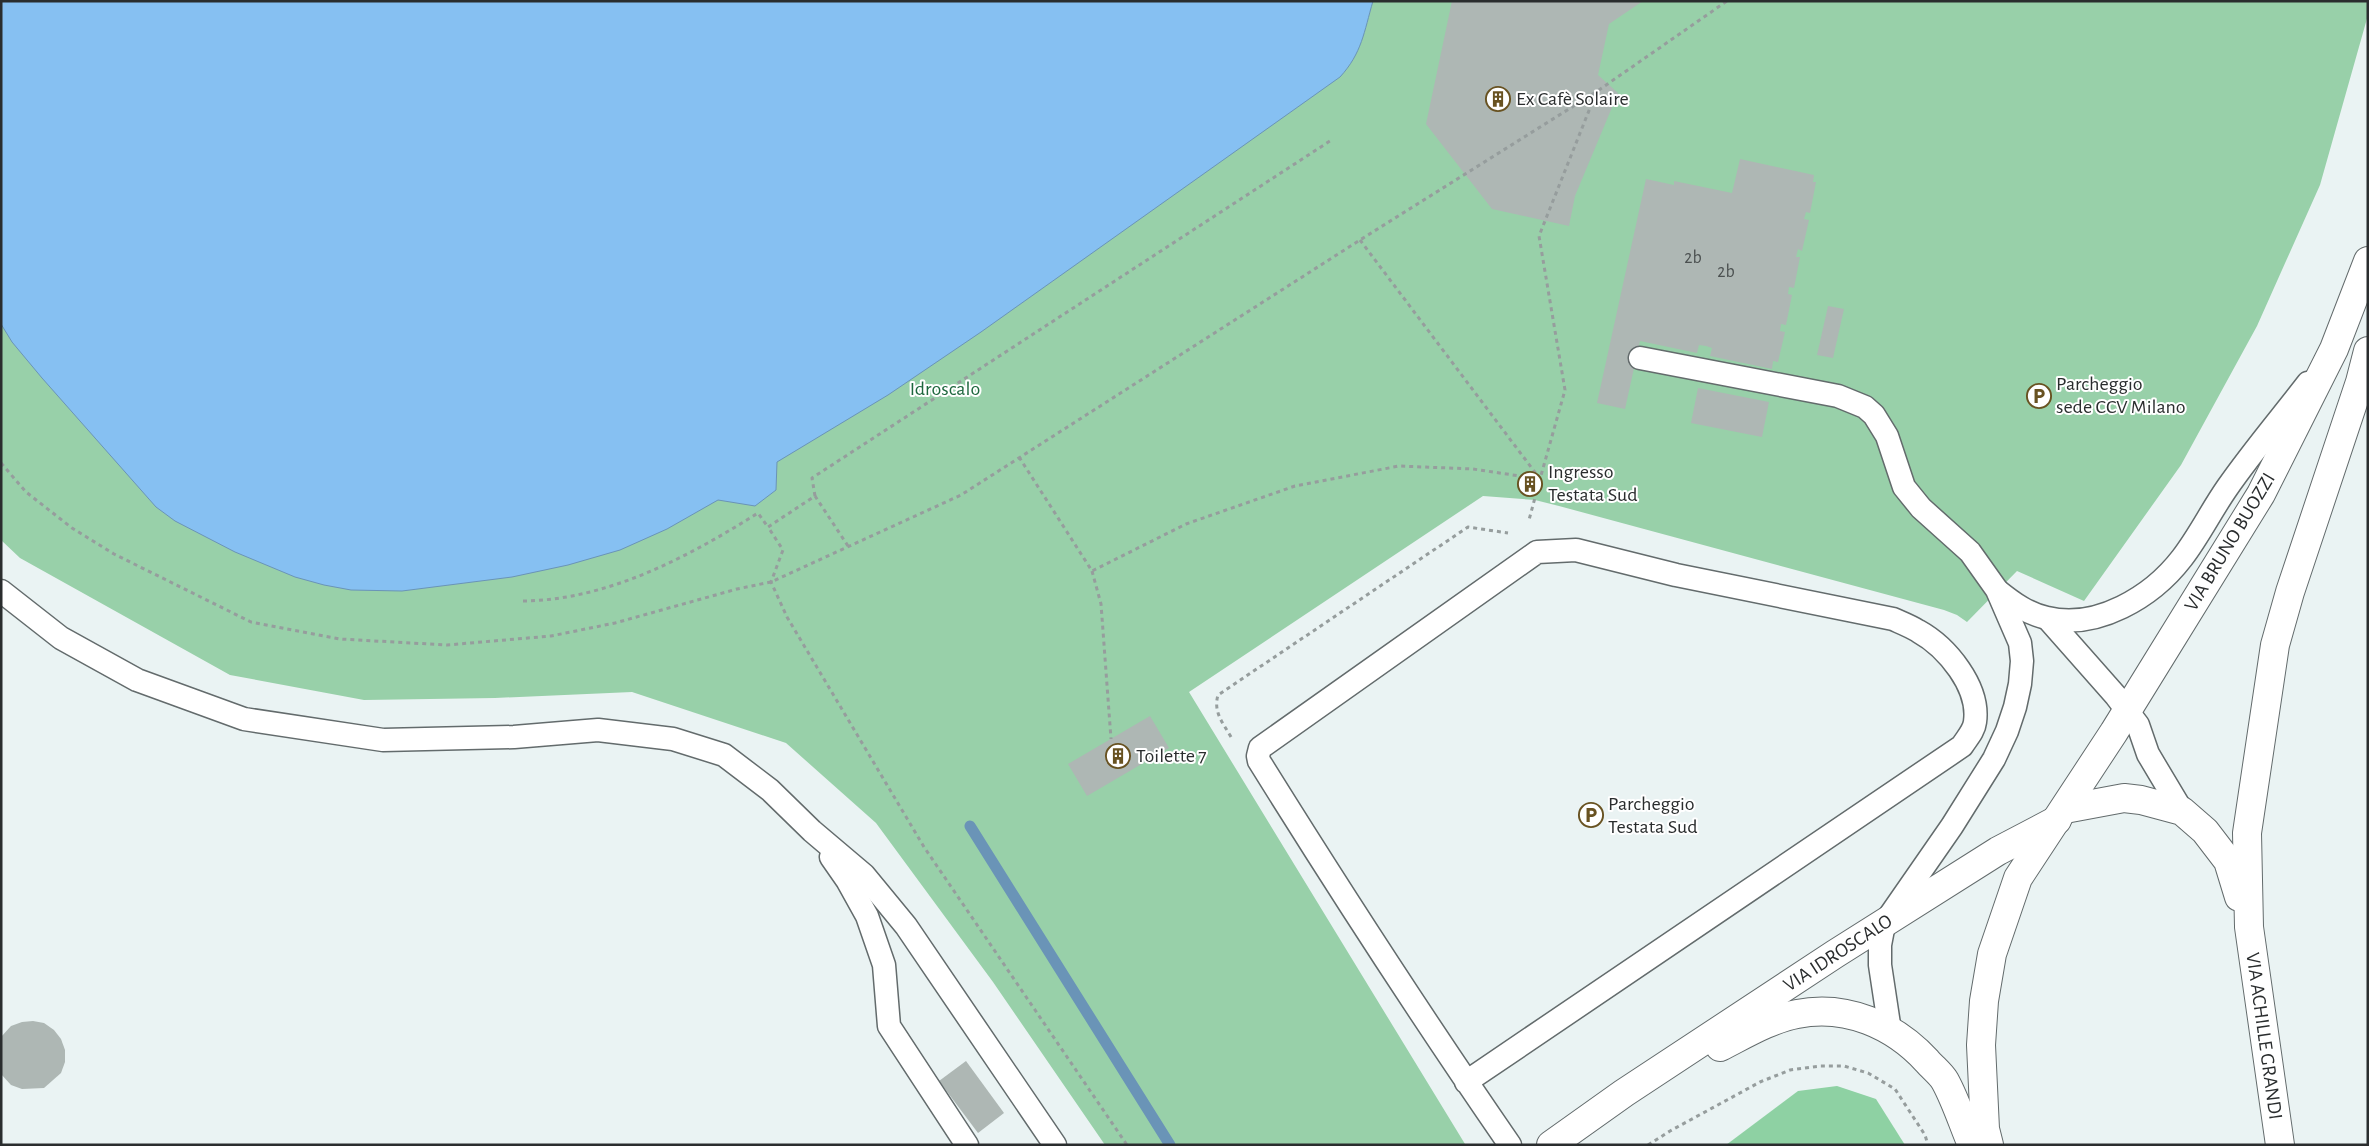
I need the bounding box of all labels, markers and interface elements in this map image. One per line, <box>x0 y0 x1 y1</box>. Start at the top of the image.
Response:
building icon: Ex Cafè Solaire <box>1485 86 1511 112</box>
place label: Ex Cafè Solaire <box>1516 89 1629 109</box>
house number: 2b <box>1684 249 1702 267</box>
house number: 2b <box>1717 263 1735 281</box>
place label: Parcheggio sede CCV Milano <box>2056 374 2186 417</box>
park label: Idroscalo <box>910 379 980 399</box>
parking icon: Parcheggio sede CCV Milano <box>2026 383 2052 409</box>
place label: Ingresso Testata Sud <box>1548 462 1638 505</box>
street label: VIA BRUNO BUOZZI <box>2181 469 2279 615</box>
building icon: Ingresso Testata Sud <box>1517 471 1543 497</box>
building icon: Toilette 7 <box>1105 743 1131 769</box>
place label: Toilette 7 <box>1136 746 1207 766</box>
place label: Parcheggio Testata Sud <box>1608 794 1698 837</box>
parking icon: Parcheggio Testata Sud <box>1578 802 1604 828</box>
street label: VIA IDROSCALO <box>1780 911 1896 995</box>
street label: VIA ACHILLE GRANDI <box>2242 951 2286 1121</box>

